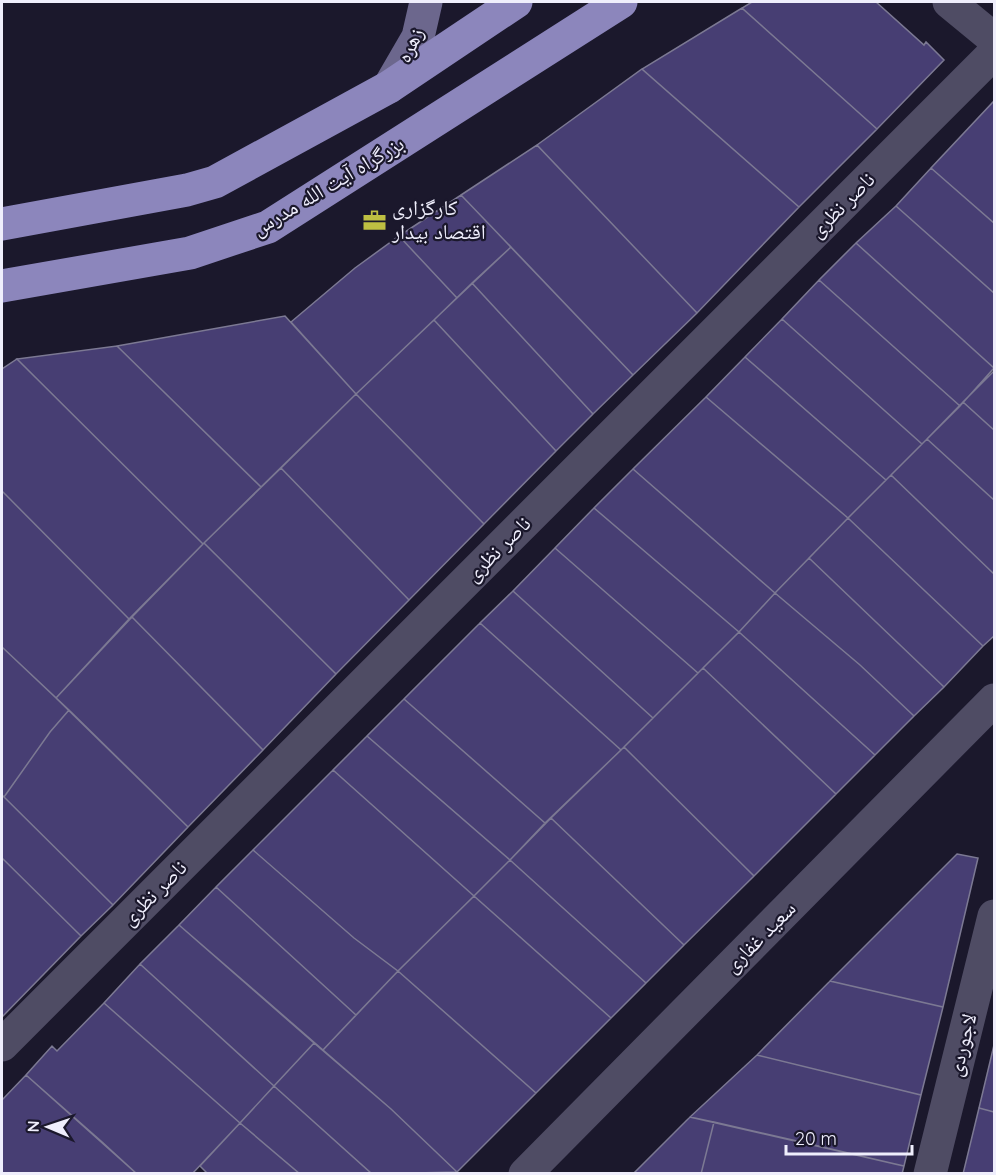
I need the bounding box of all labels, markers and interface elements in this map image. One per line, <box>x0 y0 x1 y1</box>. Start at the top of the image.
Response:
street label: زهره <box>390 23 429 66</box>
street label: بزرگراه آیت الله مدرس <box>247 130 409 242</box>
street label: ناصر نظری <box>803 166 880 243</box>
place label: کارگزاری اقتصاد بیدار <box>391 194 486 244</box>
office icon: کارگزاری اقتصاد بیدار <box>361 207 387 233</box>
street label: ناصر نظری <box>459 510 536 587</box>
street label: ناصر نظری <box>115 854 192 931</box>
street label: سعید غفاری <box>718 895 801 978</box>
street label: لاجوردی <box>941 1011 981 1079</box>
north arrow <box>18 1097 78 1157</box>
scale bar <box>786 1118 912 1156</box>
text: N <box>23 1120 43 1133</box>
text: 20 m <box>795 1127 837 1150</box>

